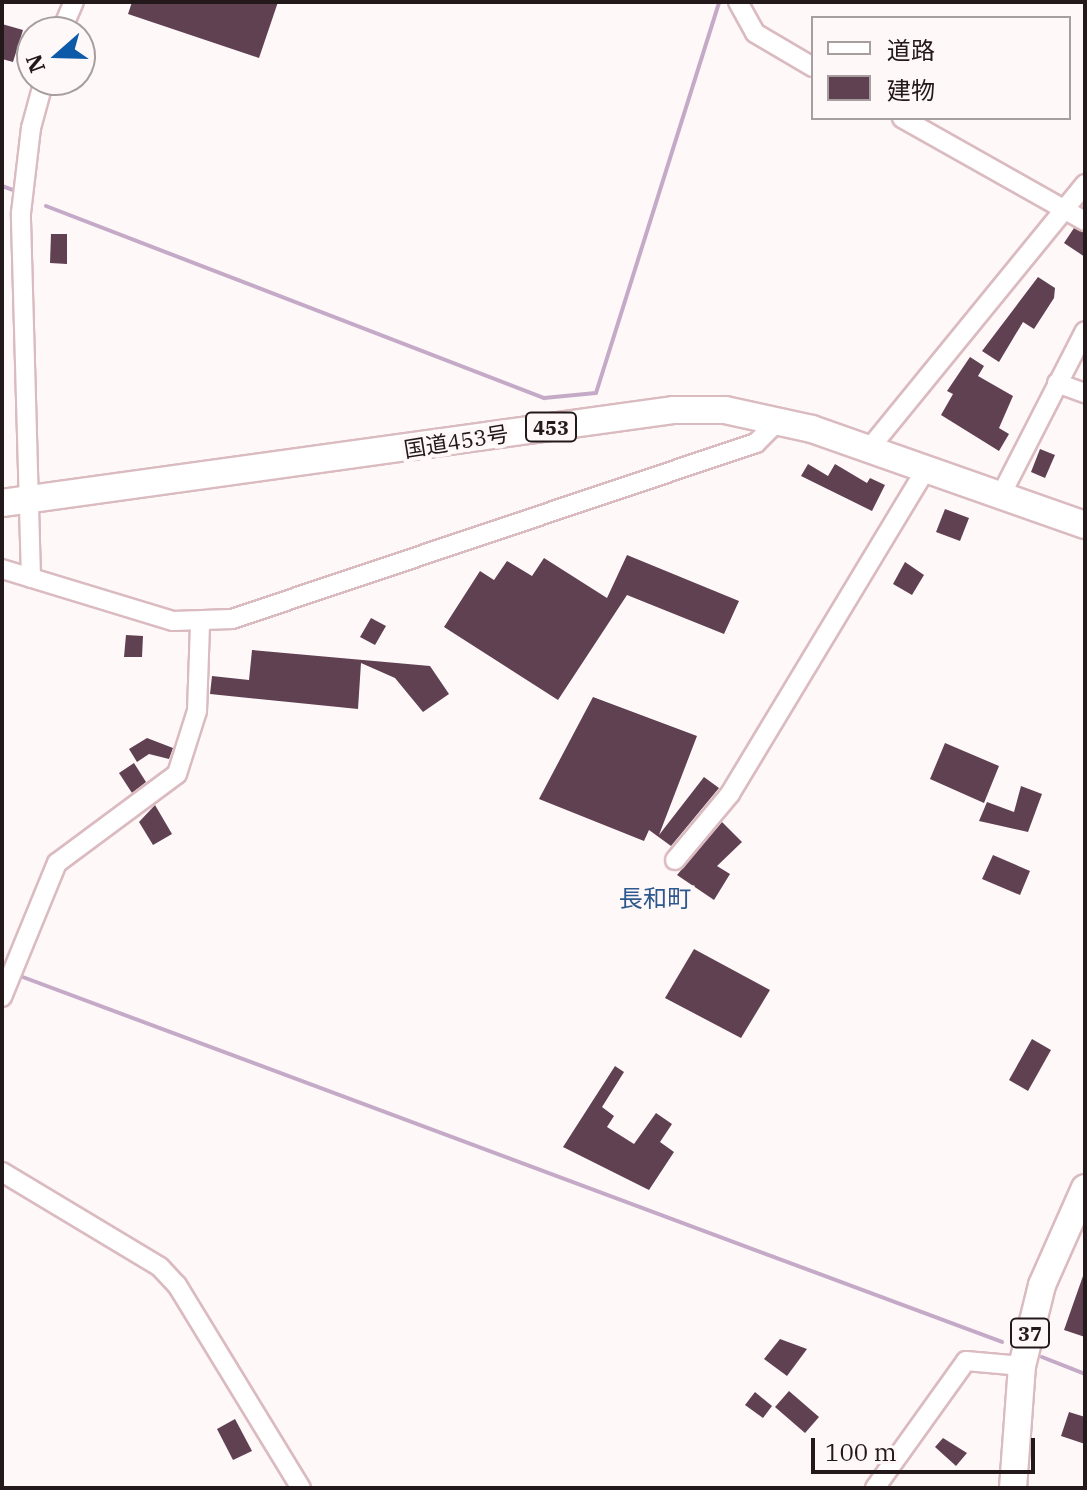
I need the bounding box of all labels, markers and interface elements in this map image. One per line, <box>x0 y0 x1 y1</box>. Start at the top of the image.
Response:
north arrow <box>16 16 96 96</box>
legend <box>811 16 1071 120</box>
text: 道路 <box>887 34 935 66</box>
text: N <box>18 51 51 77</box>
text: 建物 <box>887 74 935 106</box>
road number: 453 <box>525 411 577 443</box>
street label: 国道453号 <box>402 420 510 462</box>
district label: 長和町 <box>619 885 691 913</box>
road number: 37 <box>1010 1317 1050 1349</box>
scale bar <box>815 1422 1039 1472</box>
text: 100 m <box>825 1436 897 1468</box>

